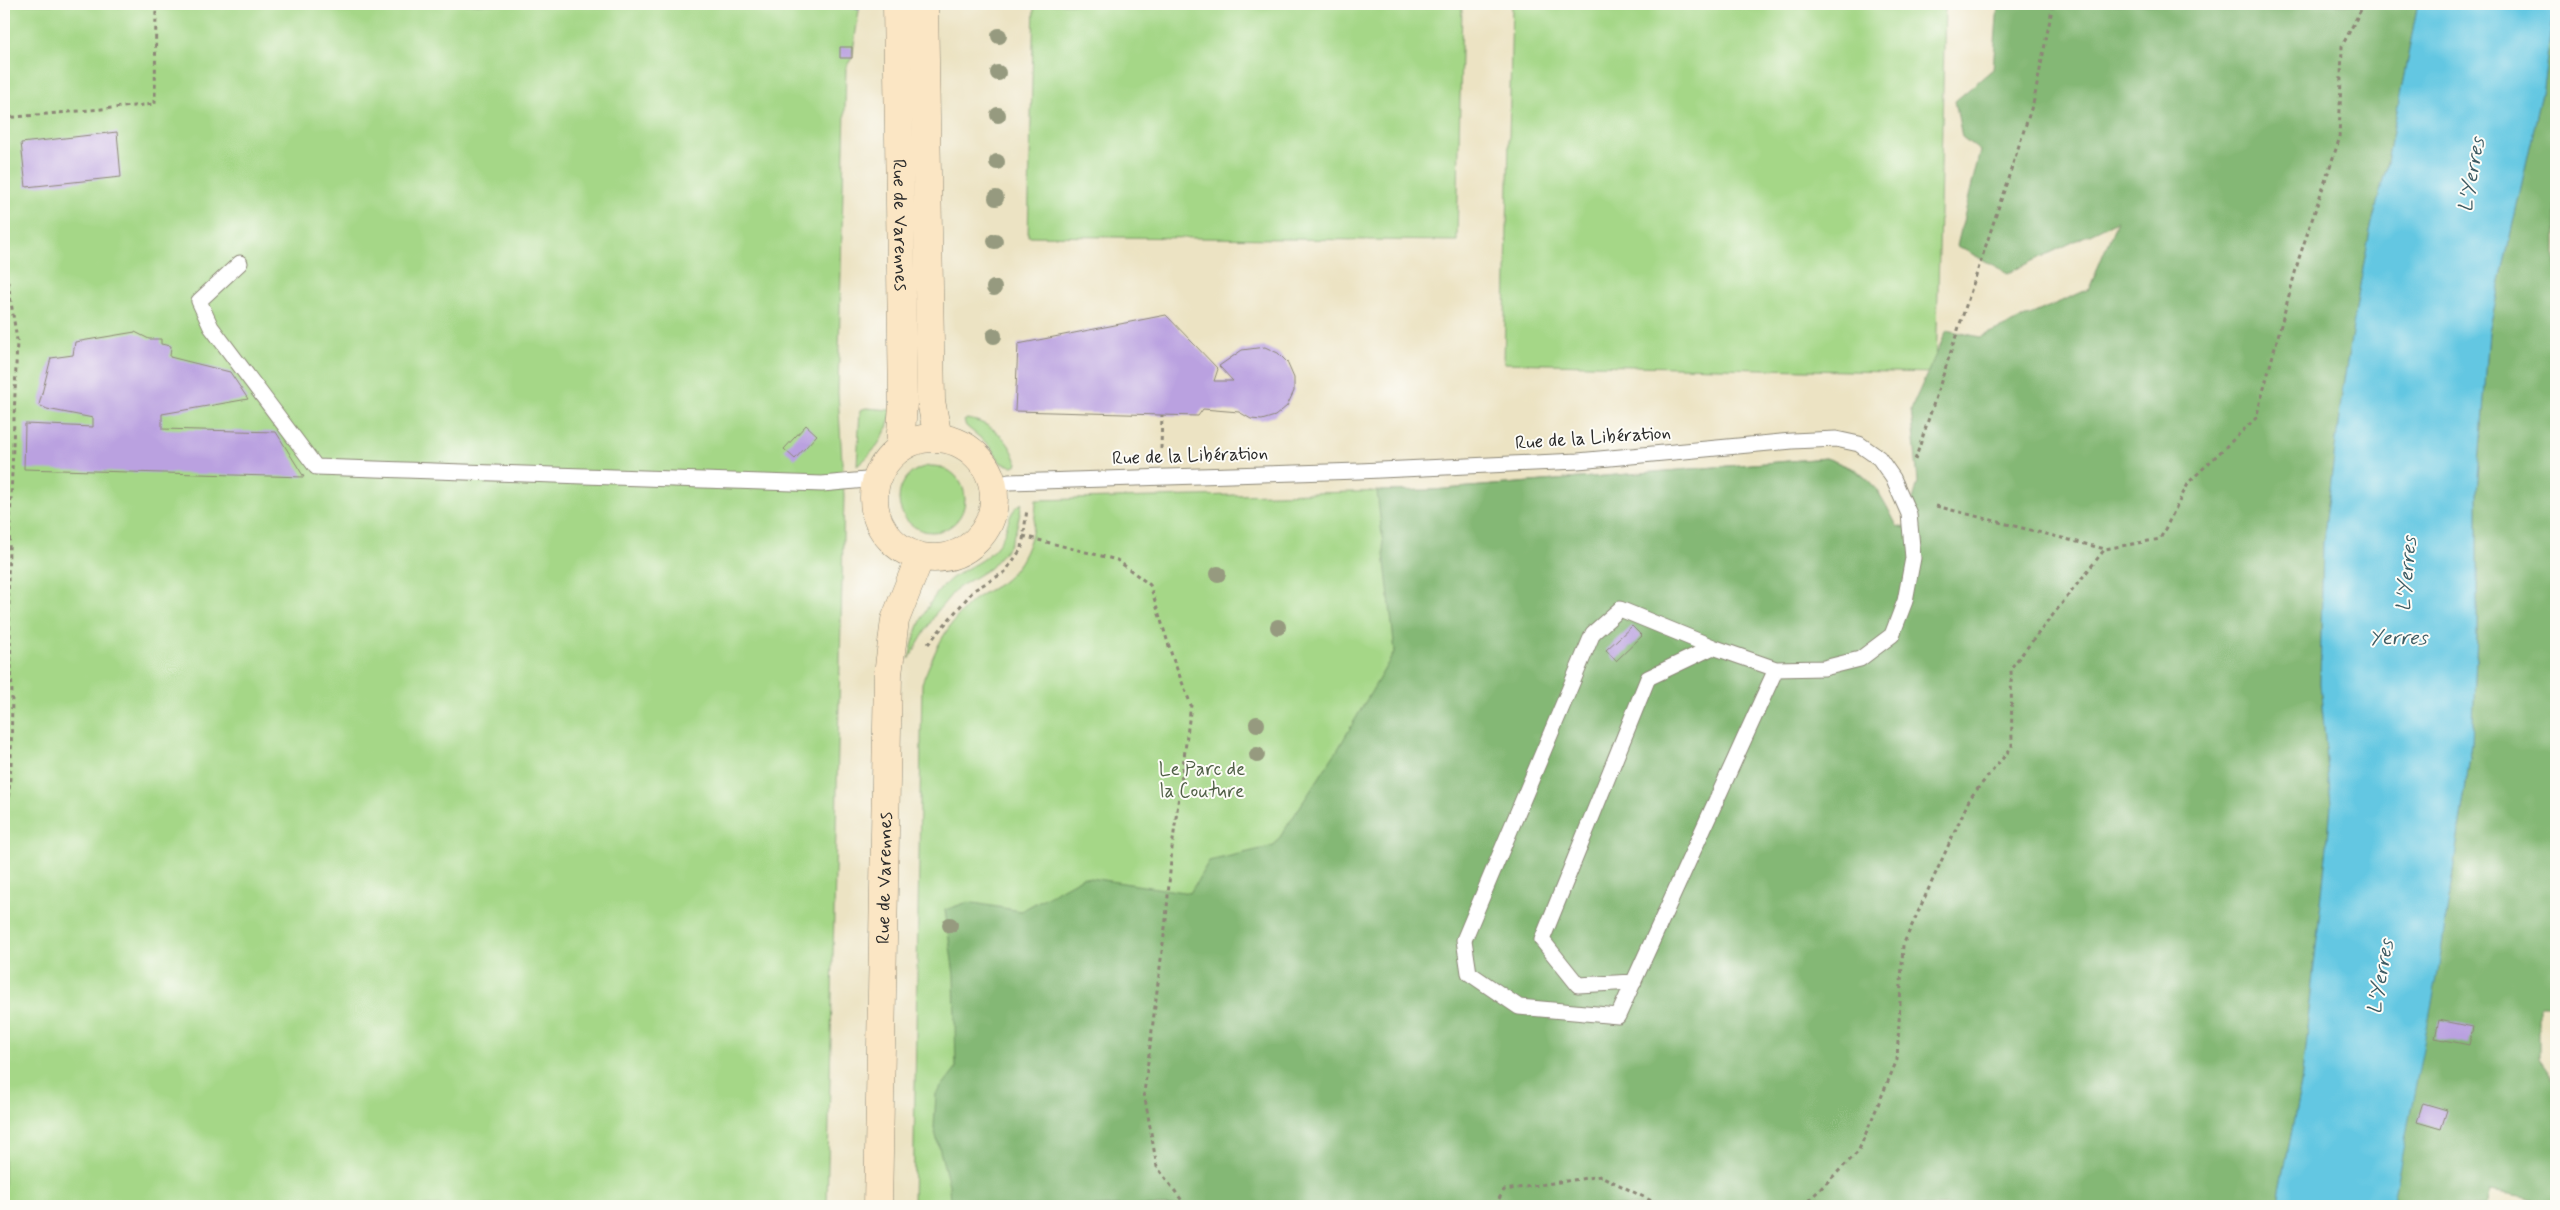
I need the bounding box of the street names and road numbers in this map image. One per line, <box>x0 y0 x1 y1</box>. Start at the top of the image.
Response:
street label: Rue de Varennes <box>887 159 914 291</box>
street label: Rue de la Libération <box>1514 420 1672 456</box>
street label: Rue de la Libération <box>1112 441 1268 471</box>
street label: Rue de Varennes <box>870 812 898 944</box>

